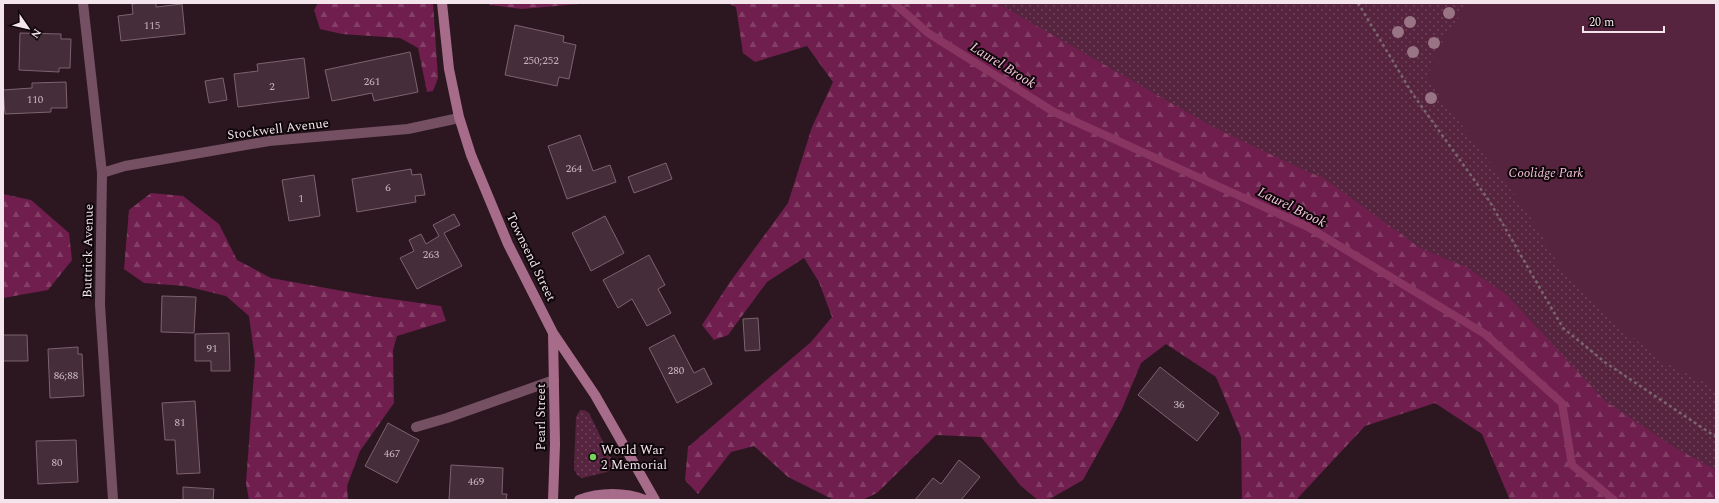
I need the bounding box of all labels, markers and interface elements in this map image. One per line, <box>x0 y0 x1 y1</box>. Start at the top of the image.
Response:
north arrow <box>8 8 48 48</box>
scale bar <box>1583 8 1664 34</box>
text: 20 m <box>1589 13 1614 32</box>
house number: 115 <box>144 17 160 34</box>
text: N <box>26 25 45 42</box>
water label: Laurel Brook <box>966 36 1040 94</box>
house number: 250;252 <box>523 52 559 69</box>
house number: 261 <box>364 73 380 90</box>
house number: 2 <box>269 78 275 95</box>
house number: 110 <box>27 91 44 108</box>
street label: Stockwell Avenue <box>226 113 330 145</box>
house number: 264 <box>566 160 583 177</box>
park label: Coolidge Park <box>1509 163 1583 183</box>
house number: 6 <box>385 179 391 196</box>
water label: Laurel Brook <box>1254 181 1330 233</box>
house number: 1 <box>298 190 304 207</box>
street label: Buttrick Avenue <box>77 204 99 298</box>
street label: Townsend Street <box>501 209 561 305</box>
house number: 263 <box>423 246 440 263</box>
house number: 91 <box>207 340 218 357</box>
house number: 280 <box>668 362 685 379</box>
house number: 86;88 <box>54 367 79 384</box>
street label: Pearl Street <box>531 383 551 451</box>
house number: 36 <box>1174 396 1185 413</box>
house number: 81 <box>175 414 186 431</box>
place label: World War 2 Memorial <box>601 440 667 475</box>
house number: 467 <box>384 445 401 462</box>
marker: World War 2 Memorial <box>588 452 598 462</box>
house number: 80 <box>52 454 63 471</box>
house number: 469 <box>468 473 485 490</box>

